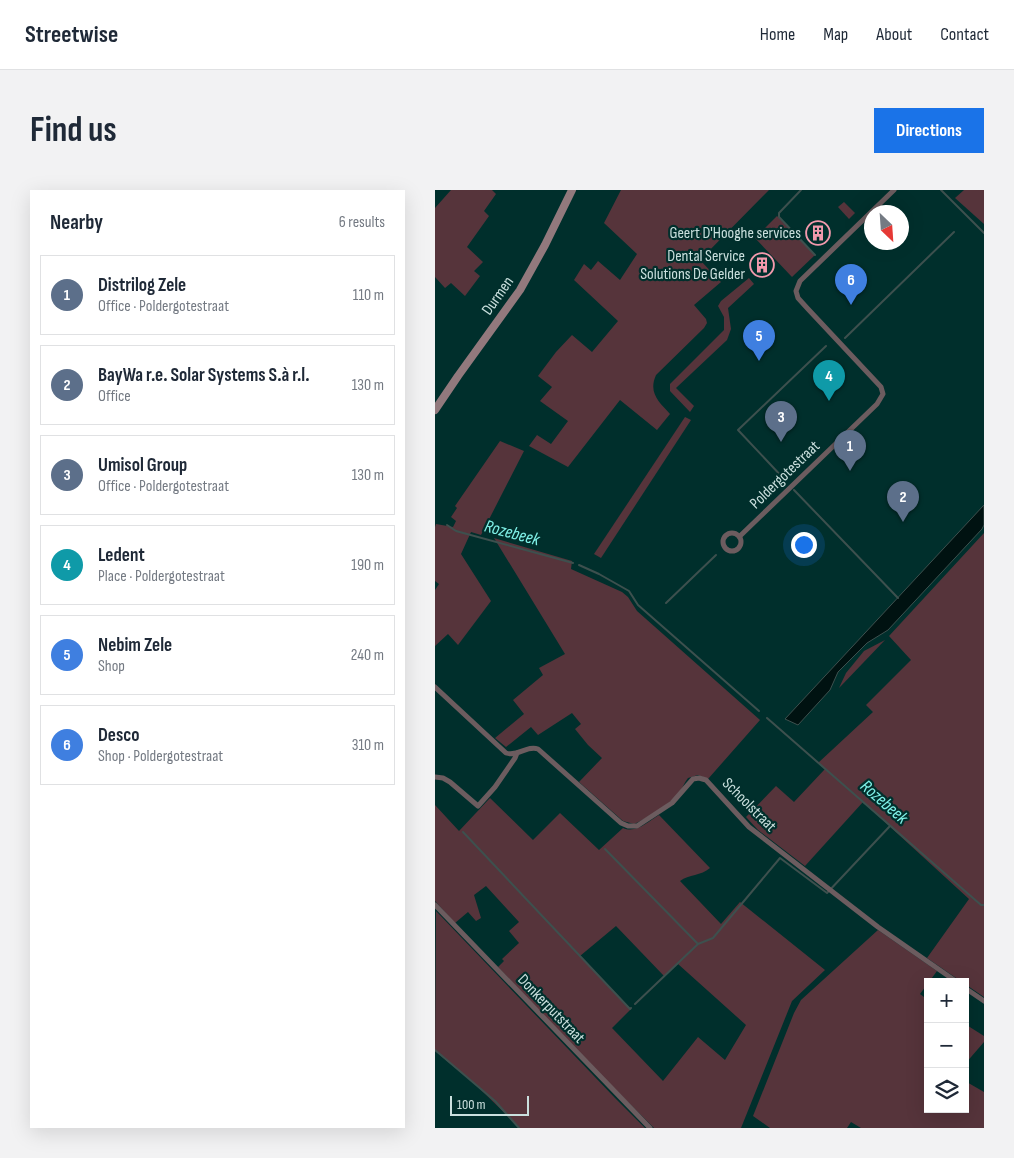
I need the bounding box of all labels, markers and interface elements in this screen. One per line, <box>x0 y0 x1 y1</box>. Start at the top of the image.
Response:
text: Streetwise <box>25 20 118 49</box>
text: Home <box>760 24 795 45</box>
text: Map <box>823 24 848 45</box>
text: About <box>876 24 912 45</box>
text: Contact <box>940 24 989 45</box>
button: Directions <box>874 108 984 153</box>
text: Find us <box>30 109 117 152</box>
north arrow <box>864 205 909 250</box>
text: Nearby <box>50 210 103 235</box>
text: 6 results <box>339 213 385 232</box>
building icon: Geert D'Hooghe services <box>805 220 831 246</box>
place label: Geert D'Hooghe services <box>669 224 801 243</box>
place label: Dental Service Solutions De Gelder <box>640 247 745 284</box>
building icon: Dental Service Solutions De Gelder <box>749 252 775 278</box>
pin: 6 <box>835 264 867 305</box>
street label: Durmen <box>478 273 518 319</box>
text: Distrilog Zele <box>98 274 186 297</box>
text: 1 <box>64 286 70 305</box>
text: 110 m <box>353 286 384 305</box>
text: Office · Poldergotestraat <box>98 297 229 316</box>
pin: 5 <box>743 320 775 361</box>
pin: 4 <box>813 360 845 401</box>
text: BayWa r.e. Solar Systems S.à r.l. <box>98 364 310 387</box>
text: 2 <box>63 376 71 395</box>
text: 130 m <box>352 376 384 395</box>
text: Office <box>98 387 131 406</box>
pin: 3 <box>765 401 797 442</box>
pin: 1 <box>834 430 866 471</box>
street label: Poldergotestraat <box>746 437 824 513</box>
text: Umisol Group <box>98 454 187 477</box>
text: 3 <box>63 466 71 485</box>
text: 130 m <box>352 466 384 485</box>
text: Office · Poldergotestraat <box>98 477 229 496</box>
pin: 2 <box>887 481 919 522</box>
water label: Rozebeek <box>482 516 543 551</box>
your location <box>791 532 817 558</box>
text: Ledent <box>98 544 145 567</box>
text: 4 <box>63 556 71 575</box>
text: 190 m <box>351 556 384 575</box>
text: Place · Poldergotestraat <box>98 567 225 586</box>
text: Nebim Zele <box>98 634 172 657</box>
text: 5 <box>63 646 71 665</box>
text: 240 m <box>351 646 384 665</box>
text: Shop <box>98 657 125 676</box>
text: Desco <box>98 724 140 747</box>
text: 6 <box>63 736 71 755</box>
text: 310 m <box>352 736 384 755</box>
text: Shop · Poldergotestraat <box>98 747 223 766</box>
street label: Schoolstraat <box>718 774 780 836</box>
water label: Rozebeek <box>856 776 913 829</box>
street label: Donkerputstraat <box>513 971 589 1048</box>
map controls <box>924 978 969 1113</box>
button: + <box>924 978 969 1023</box>
button: − <box>924 1023 969 1068</box>
button: layers <box>924 1068 969 1113</box>
scale bar <box>450 1093 529 1116</box>
text: 100 m <box>457 1096 486 1113</box>

